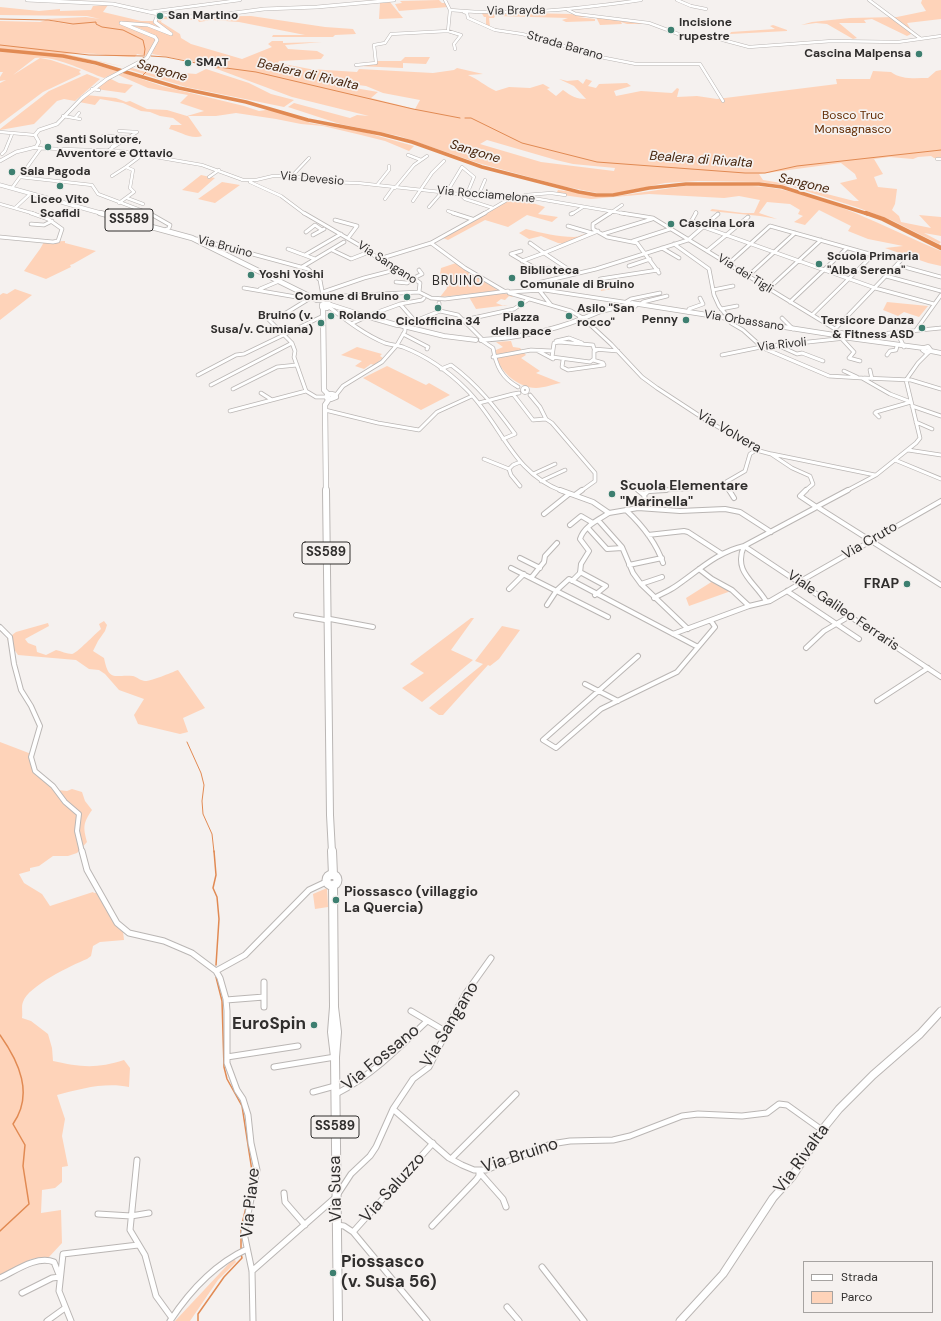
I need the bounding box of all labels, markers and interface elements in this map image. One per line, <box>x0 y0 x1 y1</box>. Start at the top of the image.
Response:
street label: Via Brayda <box>486 3 546 19</box>
place label: San Martino <box>168 9 238 23</box>
marker: San Martino <box>155 11 165 21</box>
place label: Incisione rupestre <box>679 16 732 44</box>
marker: Incisione rupestre <box>666 25 676 35</box>
street label: Strada Barano <box>525 28 605 64</box>
place label: Cascina Malpensa <box>804 47 911 61</box>
marker: Cascina Malpensa <box>914 49 924 59</box>
water label: Sangone <box>135 56 189 86</box>
place label: SMAT <box>196 56 229 70</box>
water label: Bealera di Rivalta <box>256 56 360 94</box>
marker: SMAT <box>183 58 193 68</box>
park label: Bosco Truc Monsagnasco <box>815 109 891 137</box>
place label: Santi Solutore, Avventore e Ottavio <box>56 133 173 161</box>
water label: Sangone <box>448 137 502 167</box>
marker: Santi Solutore, Avventore e Ottavio <box>43 142 53 152</box>
water label: Bealera di Rivalta <box>649 149 753 171</box>
place label: Sala Pagoda <box>20 165 90 179</box>
marker: Sala Pagoda <box>7 167 17 177</box>
street label: Via Devesio <box>279 169 345 189</box>
water label: Sangone <box>777 171 831 197</box>
marker: Liceo Vito Scafidi <box>55 181 65 191</box>
street label: Via Rocciamelone <box>436 184 536 206</box>
place label: Liceo Vito Scafidi <box>31 193 89 221</box>
road number: SS589 <box>105 209 153 231</box>
place label: Cascina Lora <box>679 217 755 231</box>
marker: Cascina Lora <box>666 219 676 229</box>
street label: Via Bruino <box>196 233 254 261</box>
street label: Via Sangano <box>354 238 420 288</box>
place label: Scuola Primaria "Alba Serena" <box>827 250 918 278</box>
street label: Via dei Tigli <box>715 251 775 297</box>
marker: Scuola Primaria "Alba Serena" <box>814 259 824 269</box>
place label: Biblioteca Comunale di Bruino <box>520 264 634 292</box>
place label: Yoshi Yoshi <box>259 268 324 282</box>
marker: Yoshi Yoshi <box>246 270 256 280</box>
marker: Biblioteca Comunale di Bruino <box>507 273 517 283</box>
district label: BRUINO <box>432 274 484 290</box>
place label: Comune di Bruino <box>295 290 399 304</box>
marker: Comune di Bruino <box>402 292 412 302</box>
marker: Piazza della pace <box>516 299 526 309</box>
place label: Asilo "San rocco" <box>577 302 635 330</box>
marker: Ciclofficina 34 <box>433 303 443 313</box>
street label: Via Orbassano <box>703 308 785 334</box>
place label: Bruino (v. Susa/v. Cumiana) <box>211 309 313 337</box>
place label: Rolando <box>339 309 386 323</box>
marker: Rolando <box>326 311 336 321</box>
place label: Piazza della pace <box>491 311 551 339</box>
marker: Asilo "San rocco" <box>564 311 574 321</box>
place label: Penny <box>642 313 678 327</box>
place label: Tersicore Danza & Fitness ASD <box>821 314 914 342</box>
place label: Ciclofficina 34 <box>396 315 480 329</box>
marker: Penny <box>681 315 691 325</box>
marker: Bruino (v. Susa/v. Cumiana) <box>316 318 326 328</box>
marker: Tersicore Danza & Fitness ASD <box>917 323 927 333</box>
street label: Via Rivoli <box>757 335 807 355</box>
street label: Via Volvera <box>694 407 764 457</box>
place label: Scuola Elementare "Marinella" <box>620 478 748 510</box>
marker: Scuola Elementare "Marinella" <box>607 489 617 499</box>
street label: Via Cruto <box>839 519 901 563</box>
road number: SS589 <box>302 542 350 564</box>
street label: Viale Galileo Ferraris <box>784 567 902 655</box>
place label: FRAP <box>864 576 899 592</box>
marker: FRAP <box>902 579 912 589</box>
place label: Piossasco (villaggio La Quercia) <box>344 884 478 916</box>
marker: Piossasco (villaggio La Quercia) <box>331 895 341 905</box>
street label: Via Sangano <box>416 978 484 1072</box>
place label: EuroSpin <box>232 1015 306 1035</box>
marker: EuroSpin <box>309 1020 319 1030</box>
street label: Via Fossano <box>338 1020 424 1096</box>
road number: SS589 <box>311 1116 359 1138</box>
street label: Via Rivalta <box>770 1120 834 1198</box>
street label: Via Bruino <box>479 1134 561 1178</box>
street label: Via Saluzzo <box>356 1149 430 1227</box>
street label: Via Susa <box>325 1156 347 1222</box>
street label: Via Piave <box>237 1167 265 1239</box>
place label: Piossasco (v. Susa 56) <box>341 1253 437 1293</box>
legend <box>803 1261 933 1313</box>
marker: Piossasco (v. Susa 56) <box>328 1268 338 1278</box>
text: Strada <box>841 1269 878 1285</box>
text: Parco <box>841 1289 872 1305</box>

